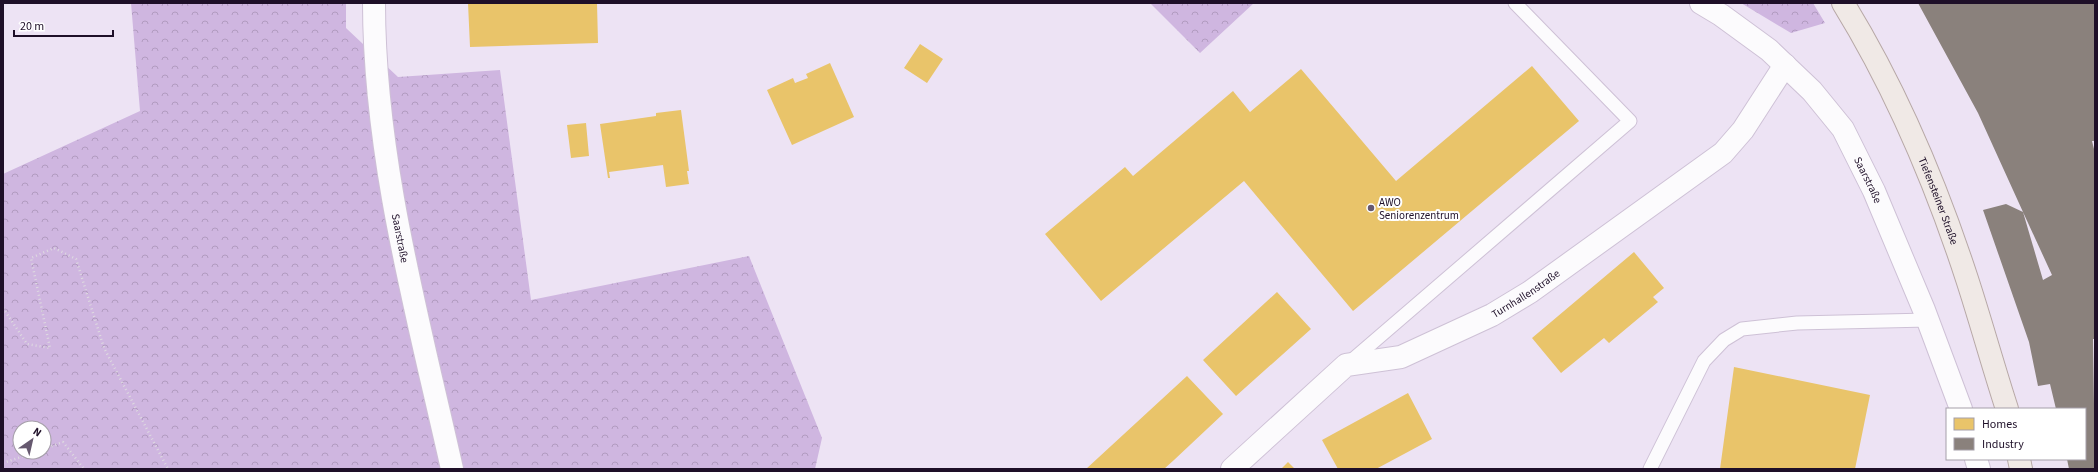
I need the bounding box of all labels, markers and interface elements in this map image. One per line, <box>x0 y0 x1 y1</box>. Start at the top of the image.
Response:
scale bar <box>14 12 113 38</box>
text: 20 m <box>20 18 44 35</box>
street label: Saarstraße <box>1850 154 1885 206</box>
street label: Tiefensteiner Straße <box>1914 155 1962 247</box>
place label: AWO Seniorenzentrum <box>1379 195 1459 223</box>
marker: AWO Seniorenzentrum <box>1366 203 1376 213</box>
street label: Saarstraße <box>388 212 412 265</box>
street label: Turnhallenstraße <box>1489 266 1563 322</box>
legend <box>1946 408 2086 460</box>
text: Homes <box>1982 416 2017 433</box>
north arrow <box>12 420 52 460</box>
text: N <box>30 424 45 440</box>
text: Industry <box>1982 436 2024 453</box>

